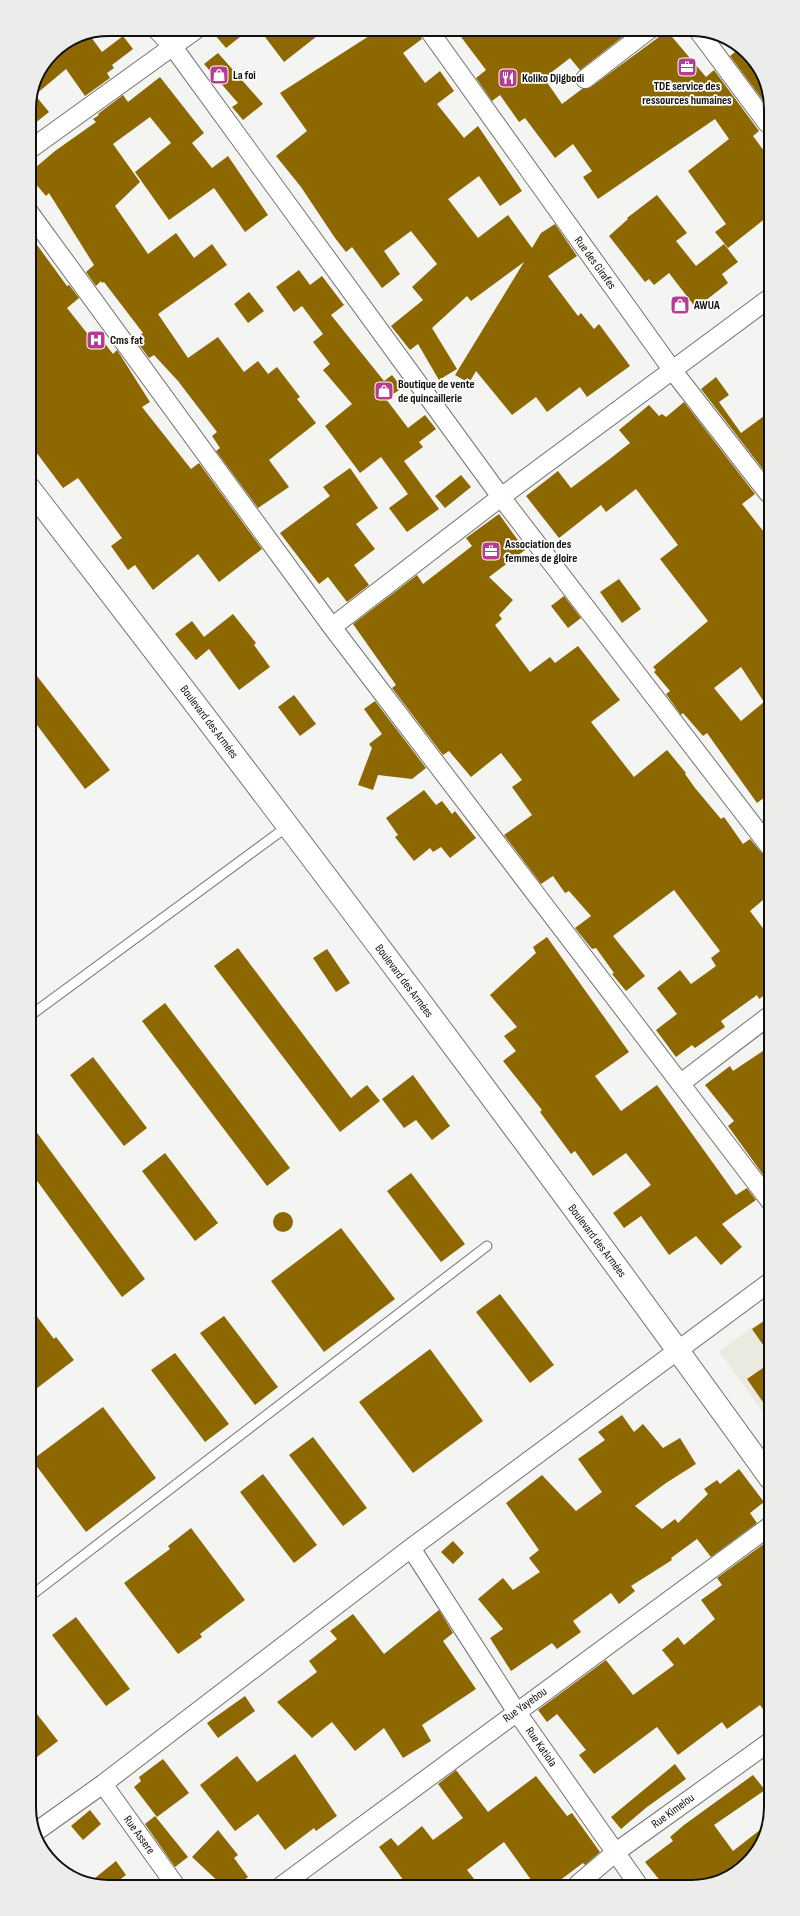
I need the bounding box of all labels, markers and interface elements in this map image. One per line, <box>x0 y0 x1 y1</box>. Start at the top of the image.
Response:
office icon: TDE service des ressources humaines <box>676 56 698 78</box>
shop icon: La foi <box>208 64 230 86</box>
restaurant icon: Koliko Djigbodi <box>497 67 519 89</box>
place label: La foi <box>233 68 256 83</box>
place label: Koliko Djigbodi <box>522 71 584 86</box>
place label: TDE service des ressources humaines <box>642 79 732 108</box>
street label: Rue des Girafes <box>571 234 619 292</box>
shop icon: AWUA <box>669 294 691 316</box>
place label: AWUA <box>693 298 720 313</box>
hospital icon: Cms fat <box>85 329 107 351</box>
place label: Cms fat <box>110 333 143 348</box>
place label: Boutique de vente de quincaillerie <box>398 377 475 406</box>
shop icon: Boutique de vente de quincaillerie <box>373 380 395 402</box>
place label: Association des femmes de gloire <box>504 537 577 566</box>
office icon: Association des femmes de gloire <box>480 540 502 562</box>
street label: Boulevard des Armées <box>177 682 241 762</box>
street label: Boulevard des Armées <box>372 941 436 1021</box>
street label: Boulevard des Armées <box>565 1201 629 1281</box>
street label: Rue Yayebou <box>500 1684 550 1726</box>
street label: Rue Katiola <box>522 1724 560 1770</box>
street label: Rue Kimelou <box>648 1790 698 1832</box>
street label: Rue Assere <box>120 1813 158 1857</box>

